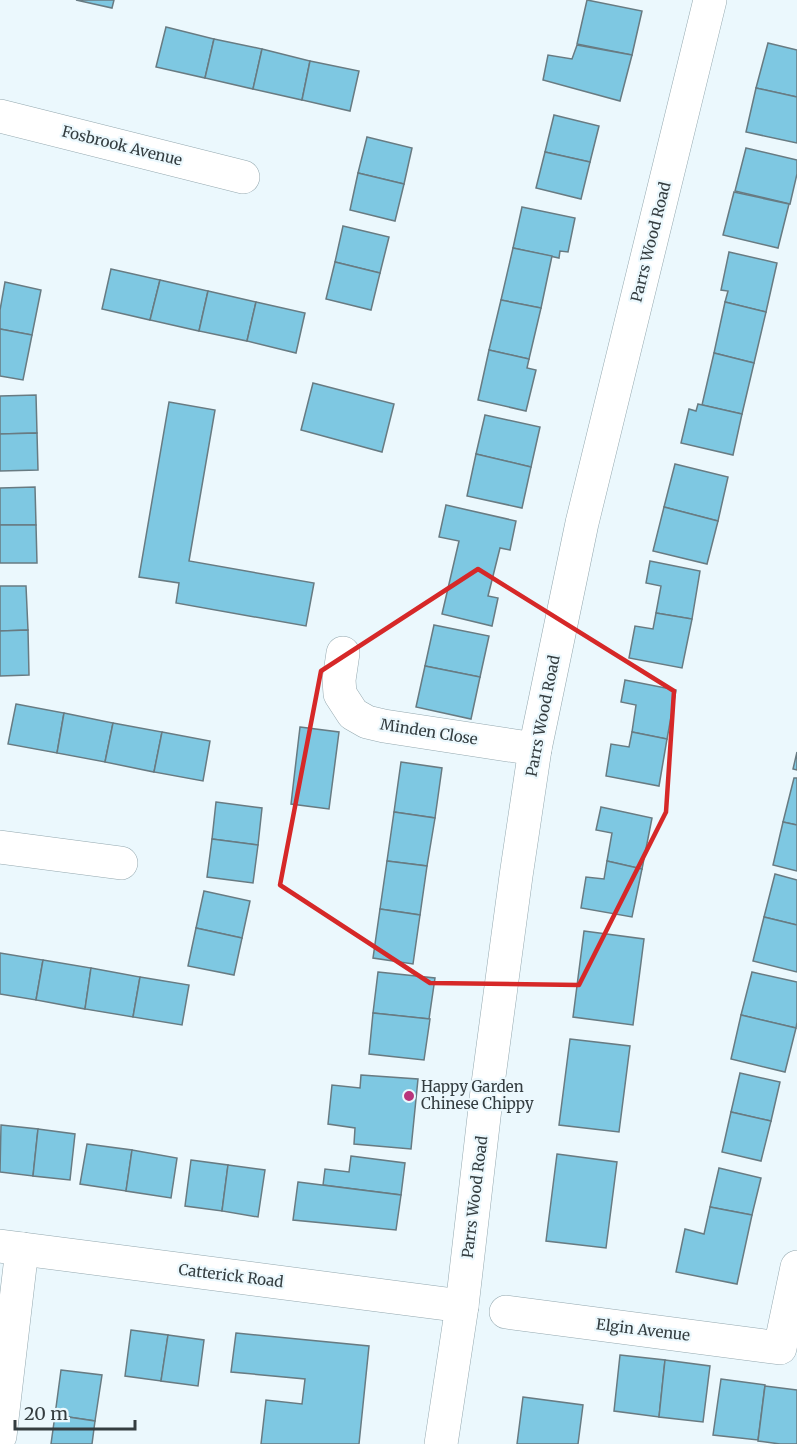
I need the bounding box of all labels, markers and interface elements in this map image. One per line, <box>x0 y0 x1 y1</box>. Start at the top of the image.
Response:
street label: Fosbrook Avenue <box>60 121 184 170</box>
street label: Parrs Wood Road <box>626 180 675 304</box>
street label: Parrs Wood Road <box>521 654 564 778</box>
street label: Minden Close <box>379 714 479 749</box>
place label: Happy Garden Chinese Chippy <box>421 1077 534 1113</box>
marker: Happy Garden Chinese Chippy <box>402 1089 416 1103</box>
street label: Parrs Wood Road <box>458 1135 491 1259</box>
street label: Catterick Road <box>177 1260 285 1291</box>
street label: Elgin Avenue <box>595 1314 691 1345</box>
scale bar <box>15 1393 135 1431</box>
text: 20 m <box>24 1402 68 1425</box>

